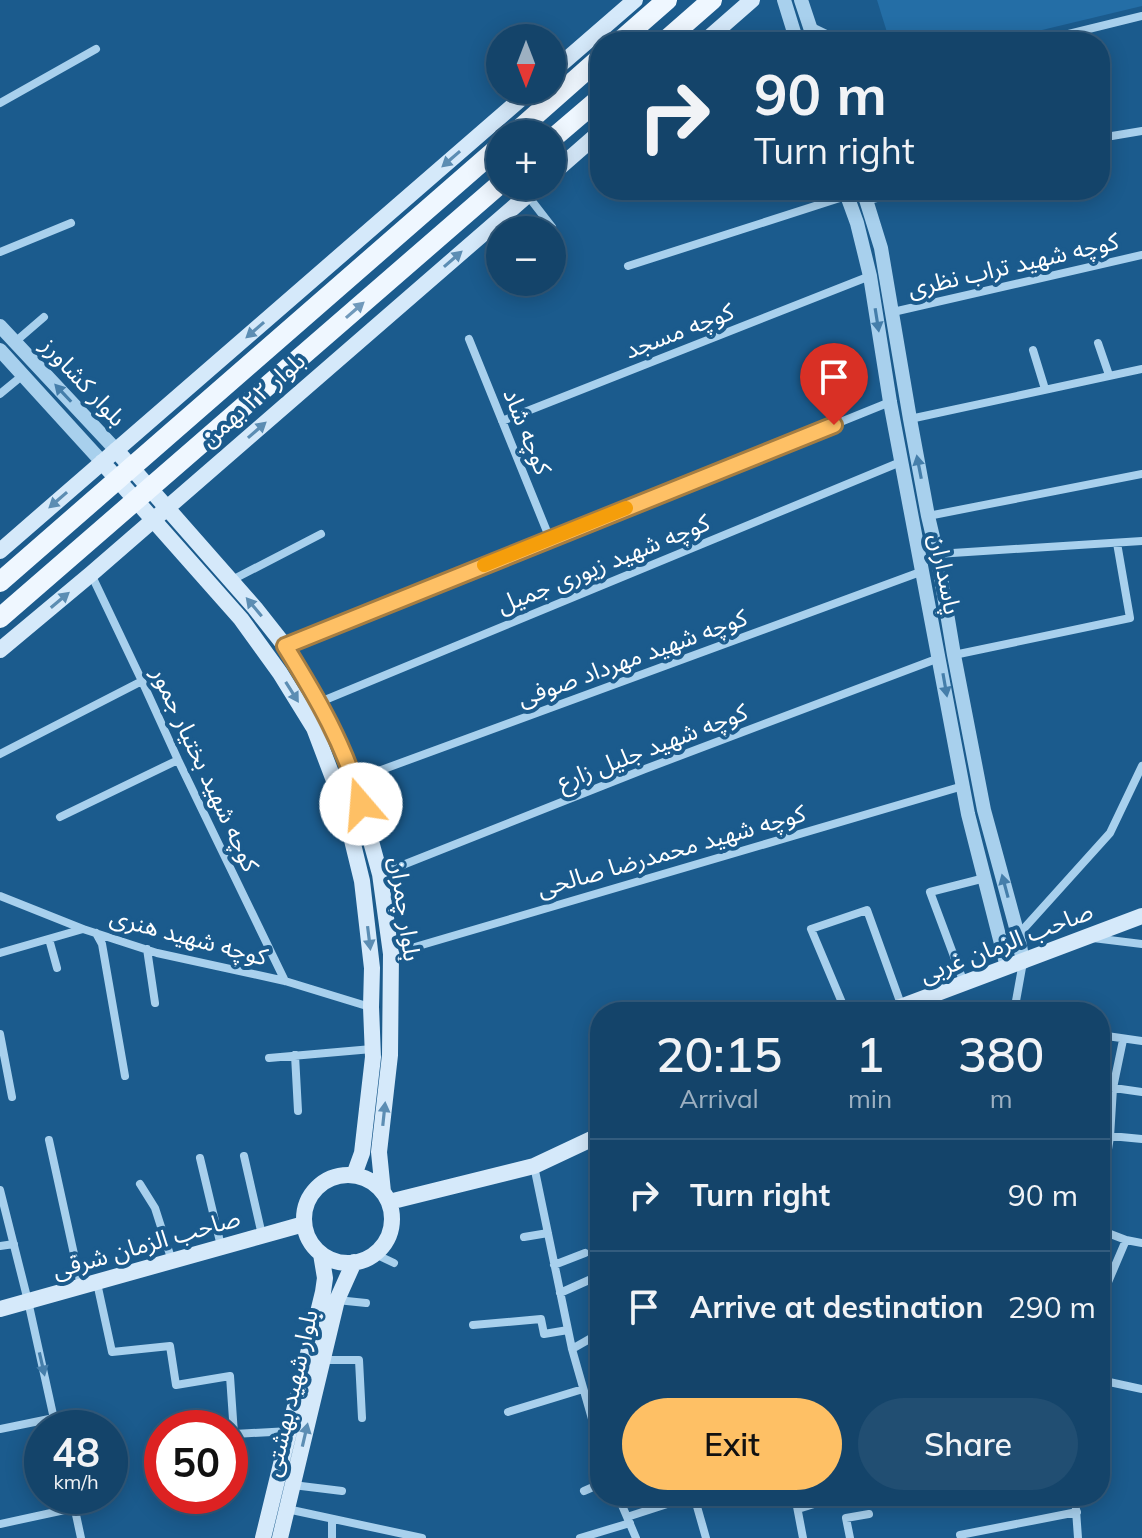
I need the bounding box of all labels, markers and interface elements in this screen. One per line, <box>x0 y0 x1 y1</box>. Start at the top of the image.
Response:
north arrow <box>486 24 566 104</box>
map controls <box>486 24 566 296</box>
text: 90 m <box>754 59 887 129</box>
icon: right <box>622 64 726 168</box>
button: + <box>486 120 566 200</box>
text: Turn right <box>754 128 915 173</box>
one-way arrow <box>441 150 461 168</box>
button: − <box>486 216 566 296</box>
street label: کوچه شهید تراب نظری <box>905 225 1123 304</box>
one-way arrow <box>443 251 463 269</box>
street label: کوچه مسجد <box>620 295 739 365</box>
one-way arrow <box>345 302 365 319</box>
one-way arrow <box>871 307 884 332</box>
one-way arrow <box>245 321 265 338</box>
street label: بلوار کشاورز <box>34 329 133 432</box>
pin <box>800 343 868 425</box>
street label: بلوار ۲۲ بهمن <box>193 345 311 453</box>
icon: arrive <box>812 355 856 399</box>
street label: کوچه شاد <box>496 383 559 480</box>
one-way arrow <box>54 384 72 403</box>
one-way arrow <box>246 422 266 439</box>
one-way arrow <box>912 455 924 480</box>
one-way arrow <box>49 491 69 508</box>
street label: کوچه شهید زیوری جمیل <box>492 506 715 620</box>
street label: پاسداران <box>922 531 969 617</box>
one-way arrow <box>50 592 70 609</box>
one-way arrow <box>246 597 263 617</box>
street label: کوچه شهید مهرداد صوفی <box>513 601 752 714</box>
street label: کوچه شهید بختیار جمور <box>144 661 267 877</box>
one-way arrow <box>939 673 951 698</box>
one-way arrow <box>284 681 298 703</box>
street label: کوچه شهید جلیل زارع <box>553 696 753 799</box>
position arrow <box>319 762 403 846</box>
street label: کوچه شهید محمدرضا صالحی <box>533 797 810 904</box>
street label: بلوار چمران <box>383 855 428 963</box>
one-way arrow <box>998 874 1010 899</box>
street label: صاحب الزمان غربی <box>915 895 1097 989</box>
street label: کوچه شهید هنری <box>107 901 272 973</box>
one-way arrow <box>362 926 375 951</box>
text: 20:15 <box>656 1024 782 1084</box>
text: 1 <box>856 1024 884 1084</box>
text: 380 <box>958 1024 1044 1084</box>
text: Arrival <box>679 1082 759 1115</box>
text: min <box>848 1082 892 1115</box>
text: m <box>990 1082 1013 1115</box>
one-way arrow <box>377 1101 390 1126</box>
icon: right <box>622 1173 666 1217</box>
text: Turn right <box>690 1176 830 1214</box>
text: 90 m <box>1008 1176 1078 1214</box>
street label: صاحب الزمان شرقی <box>49 1202 243 1284</box>
icon: arrive <box>622 1285 666 1329</box>
text: Arrive at destination <box>690 1288 984 1326</box>
text: 290 m <box>1008 1288 1096 1326</box>
street label: بلوار شهید بهشتی <box>256 1307 324 1479</box>
one-way arrow <box>36 1352 49 1377</box>
button: Exit <box>622 1398 842 1490</box>
button: Share <box>858 1398 1078 1490</box>
speed limit sign: 50 <box>144 1410 248 1514</box>
one-way arrow <box>299 1422 312 1447</box>
text: 48 <box>52 1427 100 1477</box>
text: km/h <box>53 1469 99 1494</box>

